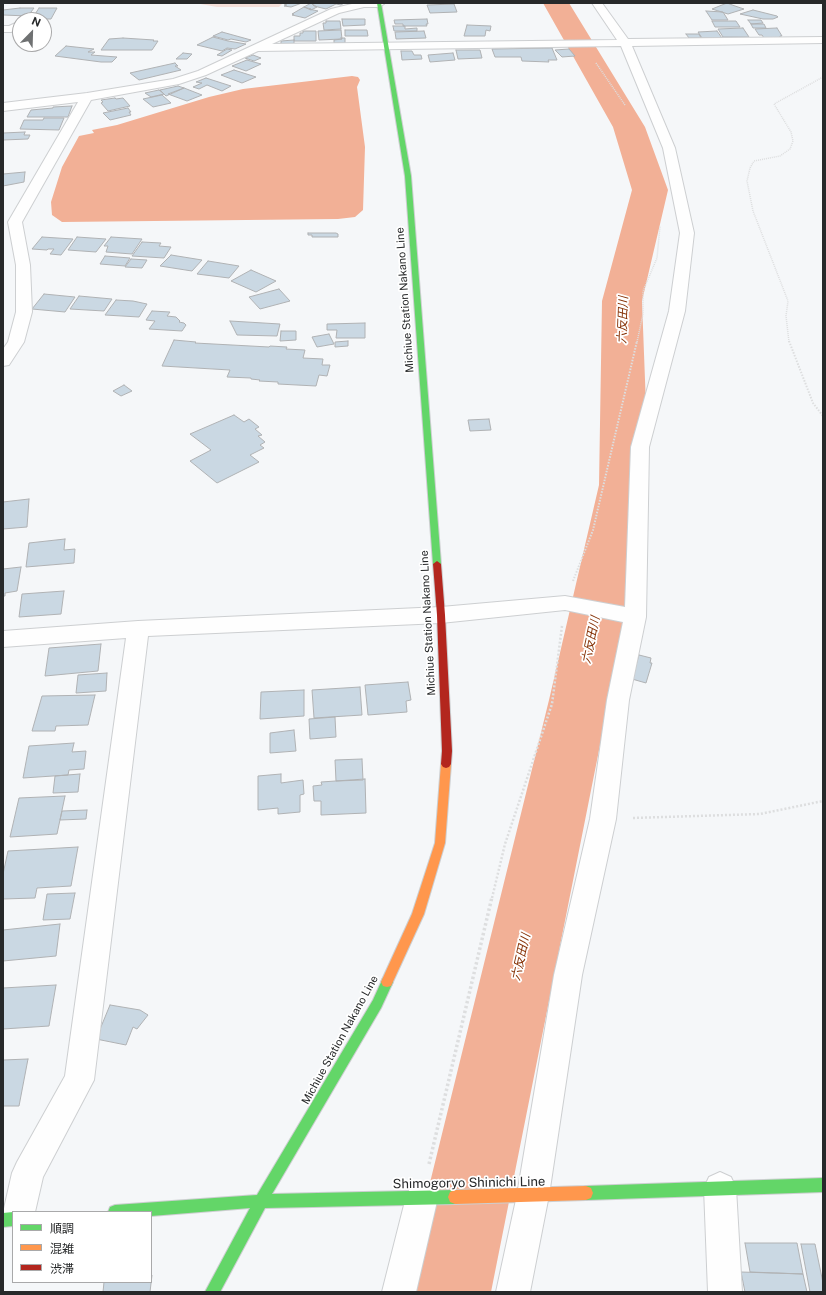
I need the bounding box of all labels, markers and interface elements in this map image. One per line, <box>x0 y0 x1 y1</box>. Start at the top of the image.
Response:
north arrow <box>12 12 52 52</box>
text: N <box>30 15 43 29</box>
street label: Michiue Station Nakano Line <box>393 227 417 373</box>
water label: 六反田川 <box>615 296 631 344</box>
street label: Michiue Station Nakano Line <box>418 550 438 696</box>
water label: 六反田川 <box>579 615 603 665</box>
water label: 六反田川 <box>509 932 533 982</box>
street label: Michiue Station Nakano Line <box>299 973 381 1107</box>
street label: Shimogoryo Shinichi Line <box>393 1174 545 1192</box>
legend <box>12 1211 152 1283</box>
text: 順調 <box>50 1222 74 1236</box>
text: 混雑 <box>50 1242 74 1256</box>
text: 渋滞 <box>50 1262 74 1276</box>

